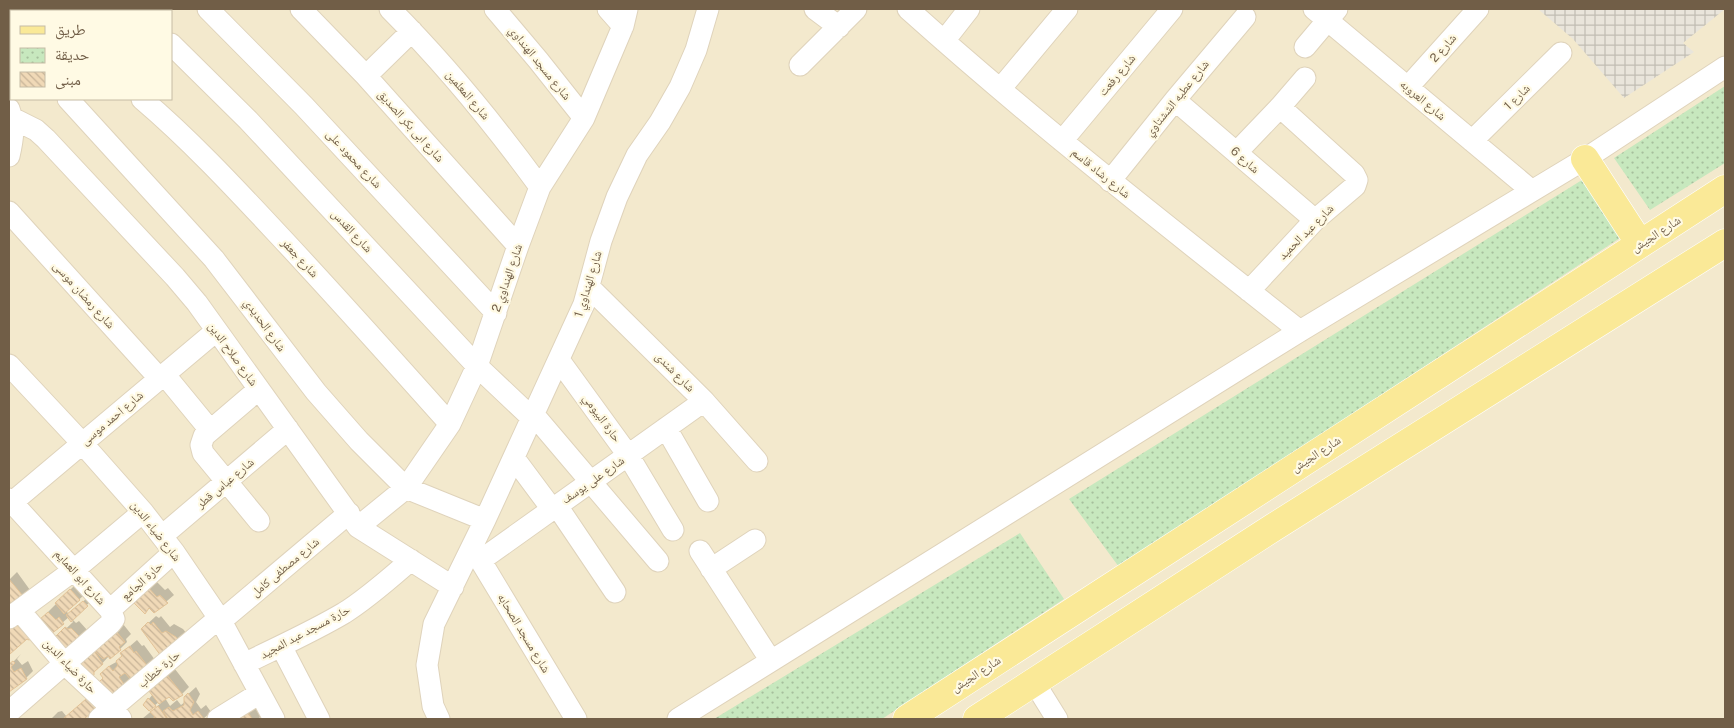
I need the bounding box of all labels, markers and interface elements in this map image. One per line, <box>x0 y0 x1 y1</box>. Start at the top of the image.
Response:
legend <box>10 10 172 100</box>
text: طريق <box>55 21 86 40</box>
street label: شارع مسجد الهنداوي <box>504 23 574 105</box>
street label: شارع 2 <box>1427 31 1460 66</box>
text: حديقة <box>55 46 90 63</box>
street label: شارع رفعت <box>1096 51 1139 99</box>
street label: شارع عطيه الششتاوي <box>1142 57 1214 141</box>
street label: شارع المعلمين <box>442 67 493 123</box>
text: مبنى <box>55 71 81 90</box>
street label: شارع العروبه <box>1397 77 1449 124</box>
street label: شارع 1 <box>1501 81 1534 113</box>
street label: شارع ابى بكر الصديق <box>374 87 447 166</box>
street label: شارع محمود على <box>323 127 385 192</box>
street label: شارع 6 <box>1227 144 1262 177</box>
street label: شارع رشاد قاسم <box>1068 145 1133 202</box>
street label: شارع عبد الحميد <box>1276 201 1337 263</box>
street label: شارع القدس <box>328 207 375 256</box>
street label: شارع الجيش <box>1629 213 1684 256</box>
street label: شارع جعفر <box>277 235 321 281</box>
street label: شارع الهنداوي 2 <box>489 242 528 315</box>
street label: شارع الهنداوي 1 <box>571 249 608 320</box>
street label: شارع رمضان موسى <box>49 259 118 332</box>
street label: شارع الحديدي <box>239 296 289 356</box>
street label: شارع صلاح الدين <box>204 319 261 389</box>
street label: شارع شندى <box>652 349 698 395</box>
street label: شارع احمد موسى <box>78 388 147 449</box>
street label: حارة البيومي <box>578 391 624 447</box>
street label: شارع الجيش <box>1289 433 1344 476</box>
street label: شارع على يوسف <box>559 453 628 508</box>
street label: شارع عباس قطر <box>193 455 257 513</box>
street label: شارع ضياء الدين <box>127 498 184 565</box>
street label: شارع مصطفى كامل <box>248 534 323 600</box>
street label: شارع ابو العمايم <box>51 547 108 608</box>
street label: حارة الجامع <box>118 559 166 603</box>
street label: شارع مسجد الصحابه <box>494 591 553 676</box>
street label: حارة مسجد عبد المجيد <box>258 602 353 662</box>
street label: حارة ضياء الدين <box>40 636 100 697</box>
street label: حارة خطاب <box>135 647 183 691</box>
street label: شارع الجيش <box>949 653 1004 696</box>

